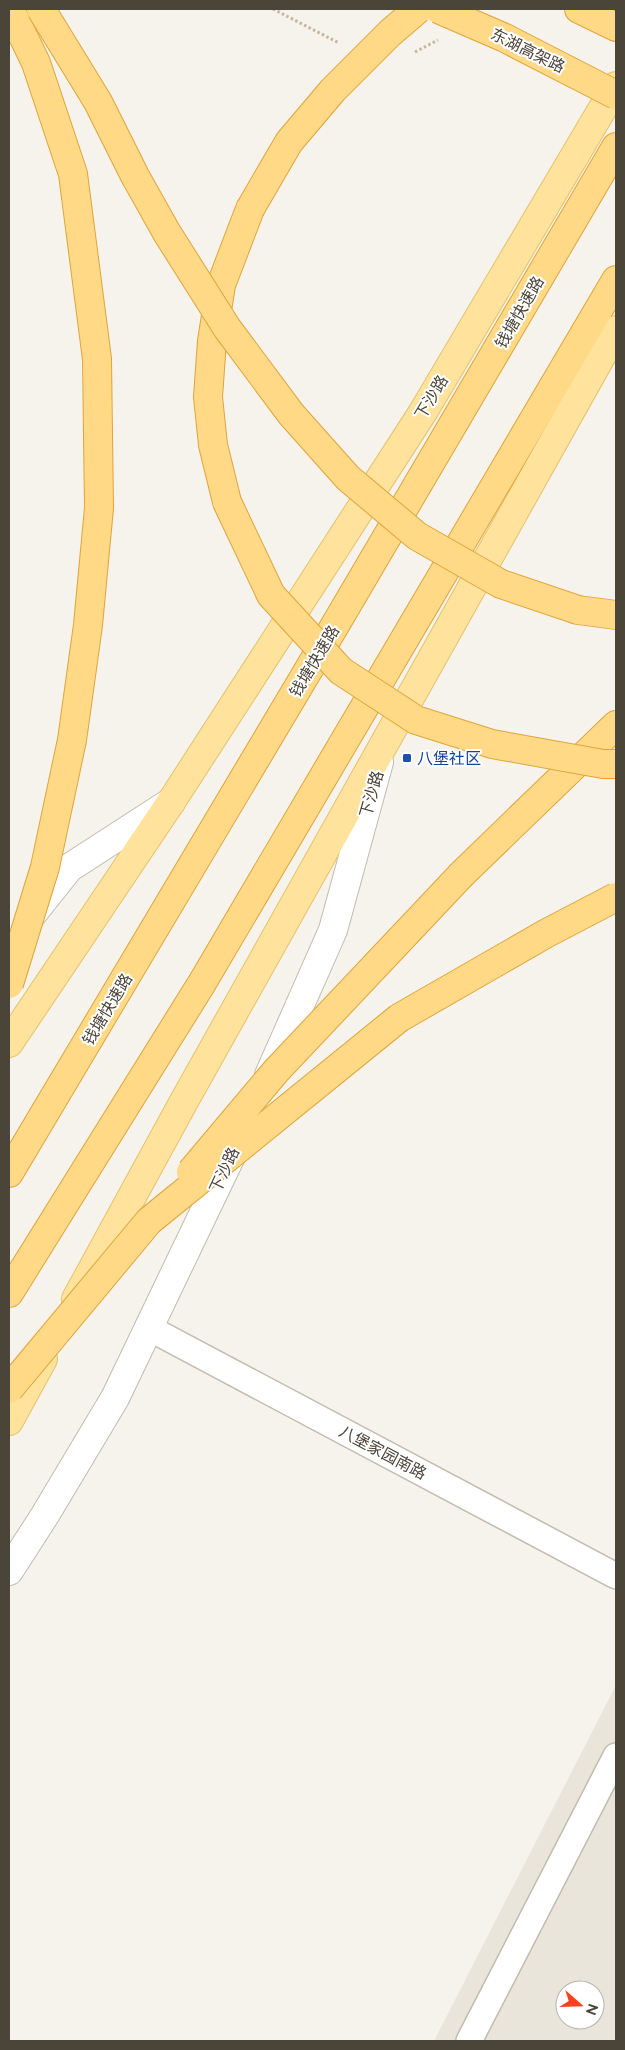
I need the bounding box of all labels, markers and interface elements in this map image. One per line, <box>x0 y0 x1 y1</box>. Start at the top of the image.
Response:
street label: 东湖高架路 <box>488 24 568 77</box>
street label: 钱塘快速路 <box>491 273 548 352</box>
street label: 下沙路 <box>411 372 452 423</box>
street label: 钱塘快速路 <box>286 622 343 700</box>
place label: 八堡社区 <box>417 749 481 768</box>
marker: 八堡社区 <box>401 752 413 764</box>
street label: 下沙路 <box>356 768 387 820</box>
street label: 钱塘快速路 <box>79 970 136 1048</box>
street label: 下沙路 <box>206 1144 243 1196</box>
street label: 八堡家园南路 <box>336 1422 430 1483</box>
north arrow <box>555 1980 605 2030</box>
text: N <box>583 2002 602 2017</box>

